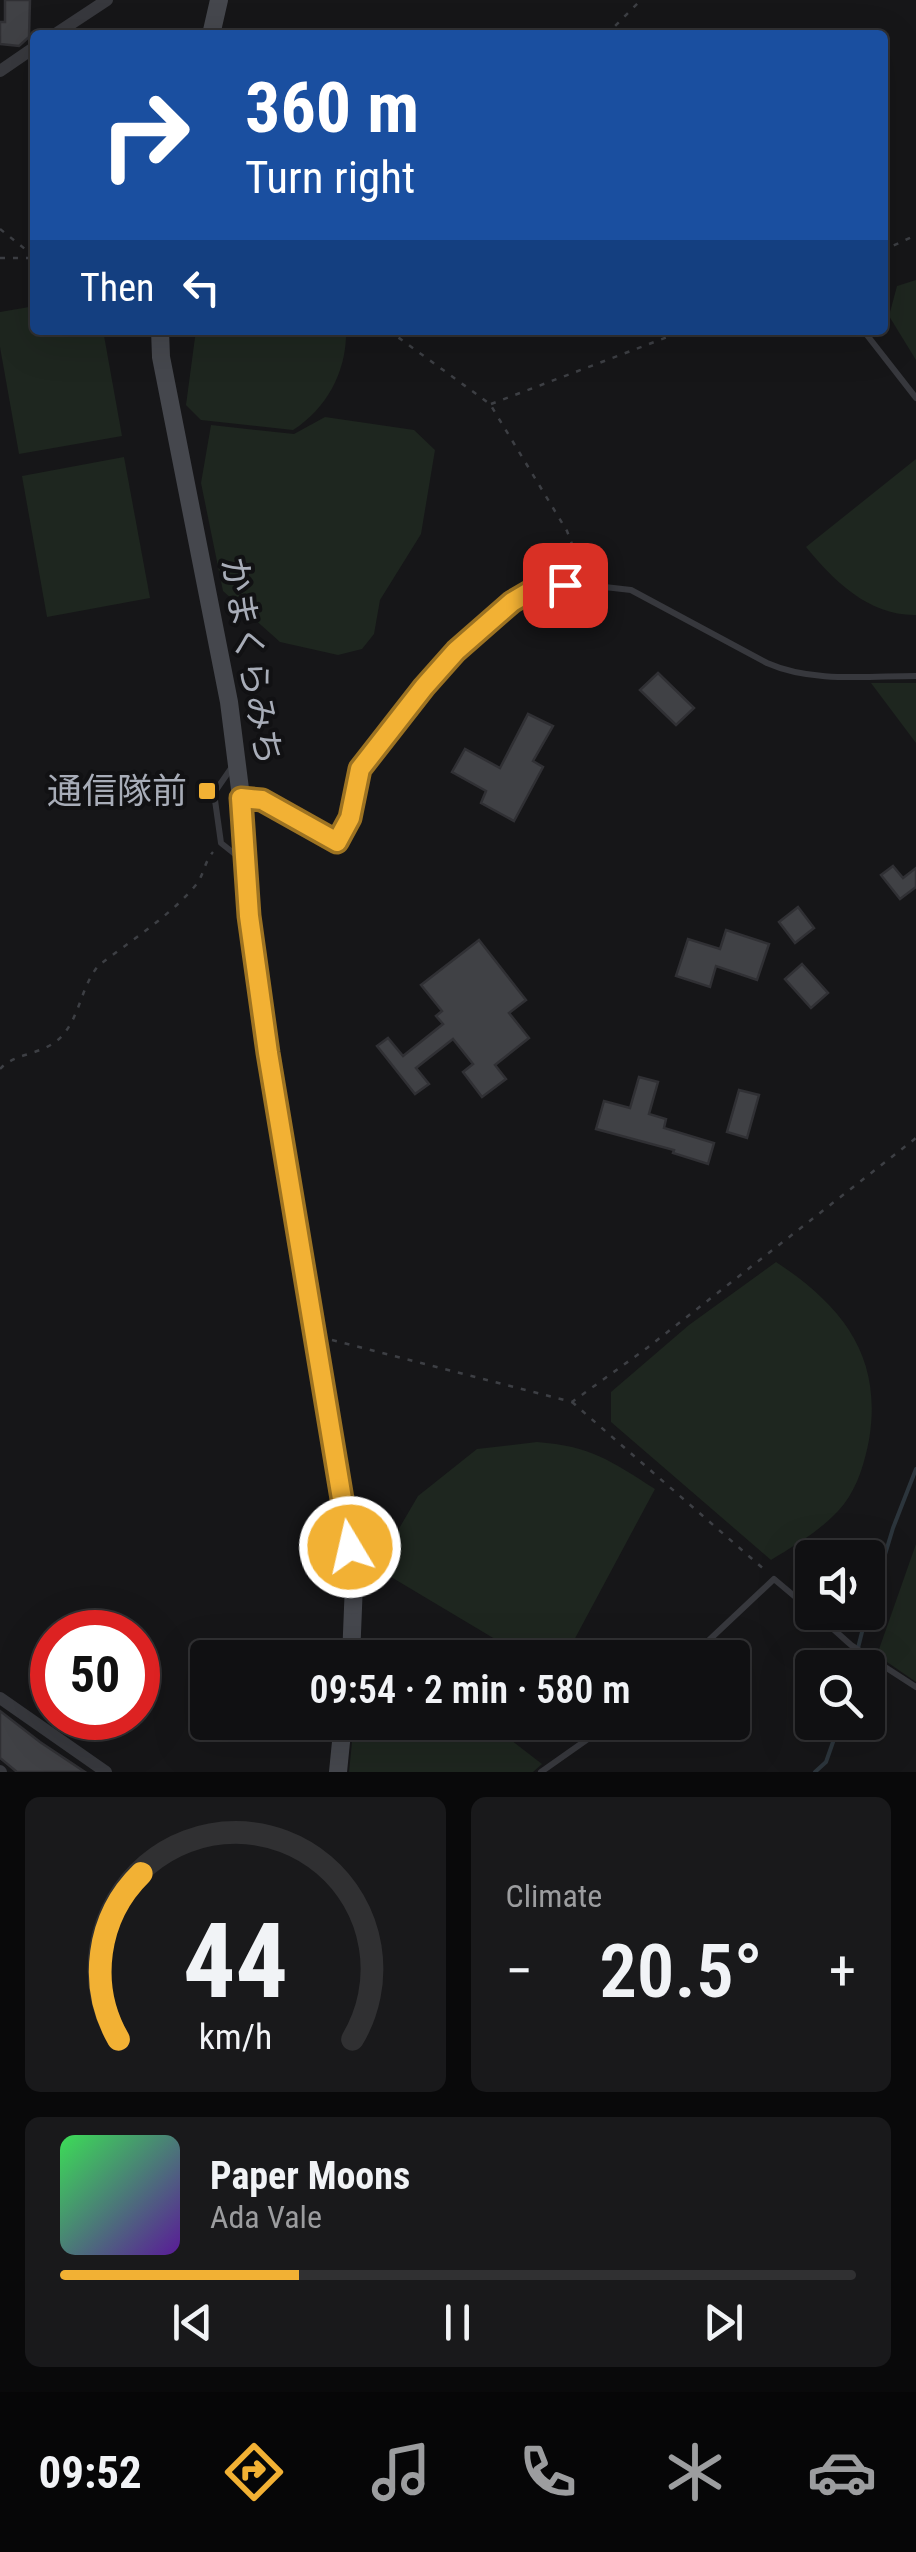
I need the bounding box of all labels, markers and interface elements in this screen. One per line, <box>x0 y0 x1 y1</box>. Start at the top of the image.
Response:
text: 360 m <box>245 67 419 149</box>
icon: right <box>80 70 210 200</box>
text: Turn right <box>245 151 415 204</box>
icon: left <box>174 260 229 315</box>
text: Then <box>80 266 154 310</box>
pin <box>523 543 608 628</box>
street label: かまくらみち <box>213 554 289 768</box>
icon: arrive <box>538 558 593 613</box>
place label: 通信隊前 <box>47 771 187 812</box>
marker: 通信隊前 <box>196 780 218 802</box>
position arrow <box>298 1495 402 1599</box>
map controls <box>795 1540 885 1740</box>
button: sound <box>795 1540 885 1630</box>
speed limit sign: 50 <box>30 1610 160 1740</box>
button: search <box>795 1650 885 1740</box>
text: 09:54 · 2 min · 580 m <box>310 1668 630 1712</box>
text: Climate <box>506 1877 602 1915</box>
text: 44 <box>183 1901 288 2022</box>
text: 20.5° <box>599 1927 763 2015</box>
text: − <box>506 1939 533 2003</box>
text: + <box>829 1939 856 2003</box>
text: km/h <box>198 2016 272 2058</box>
text: Paper Moons <box>210 2154 410 2198</box>
text: Ada Vale <box>210 2198 322 2236</box>
icon: previous <box>165 2295 220 2350</box>
icon: pause <box>430 2295 485 2350</box>
icon: next <box>696 2295 751 2350</box>
icon: directions <box>219 2437 289 2507</box>
icon: music <box>366 2437 436 2507</box>
icon: phone <box>513 2437 583 2507</box>
icon: climate <box>660 2437 730 2507</box>
icon: car <box>807 2437 877 2507</box>
text: 09:52 <box>39 2446 142 2499</box>

